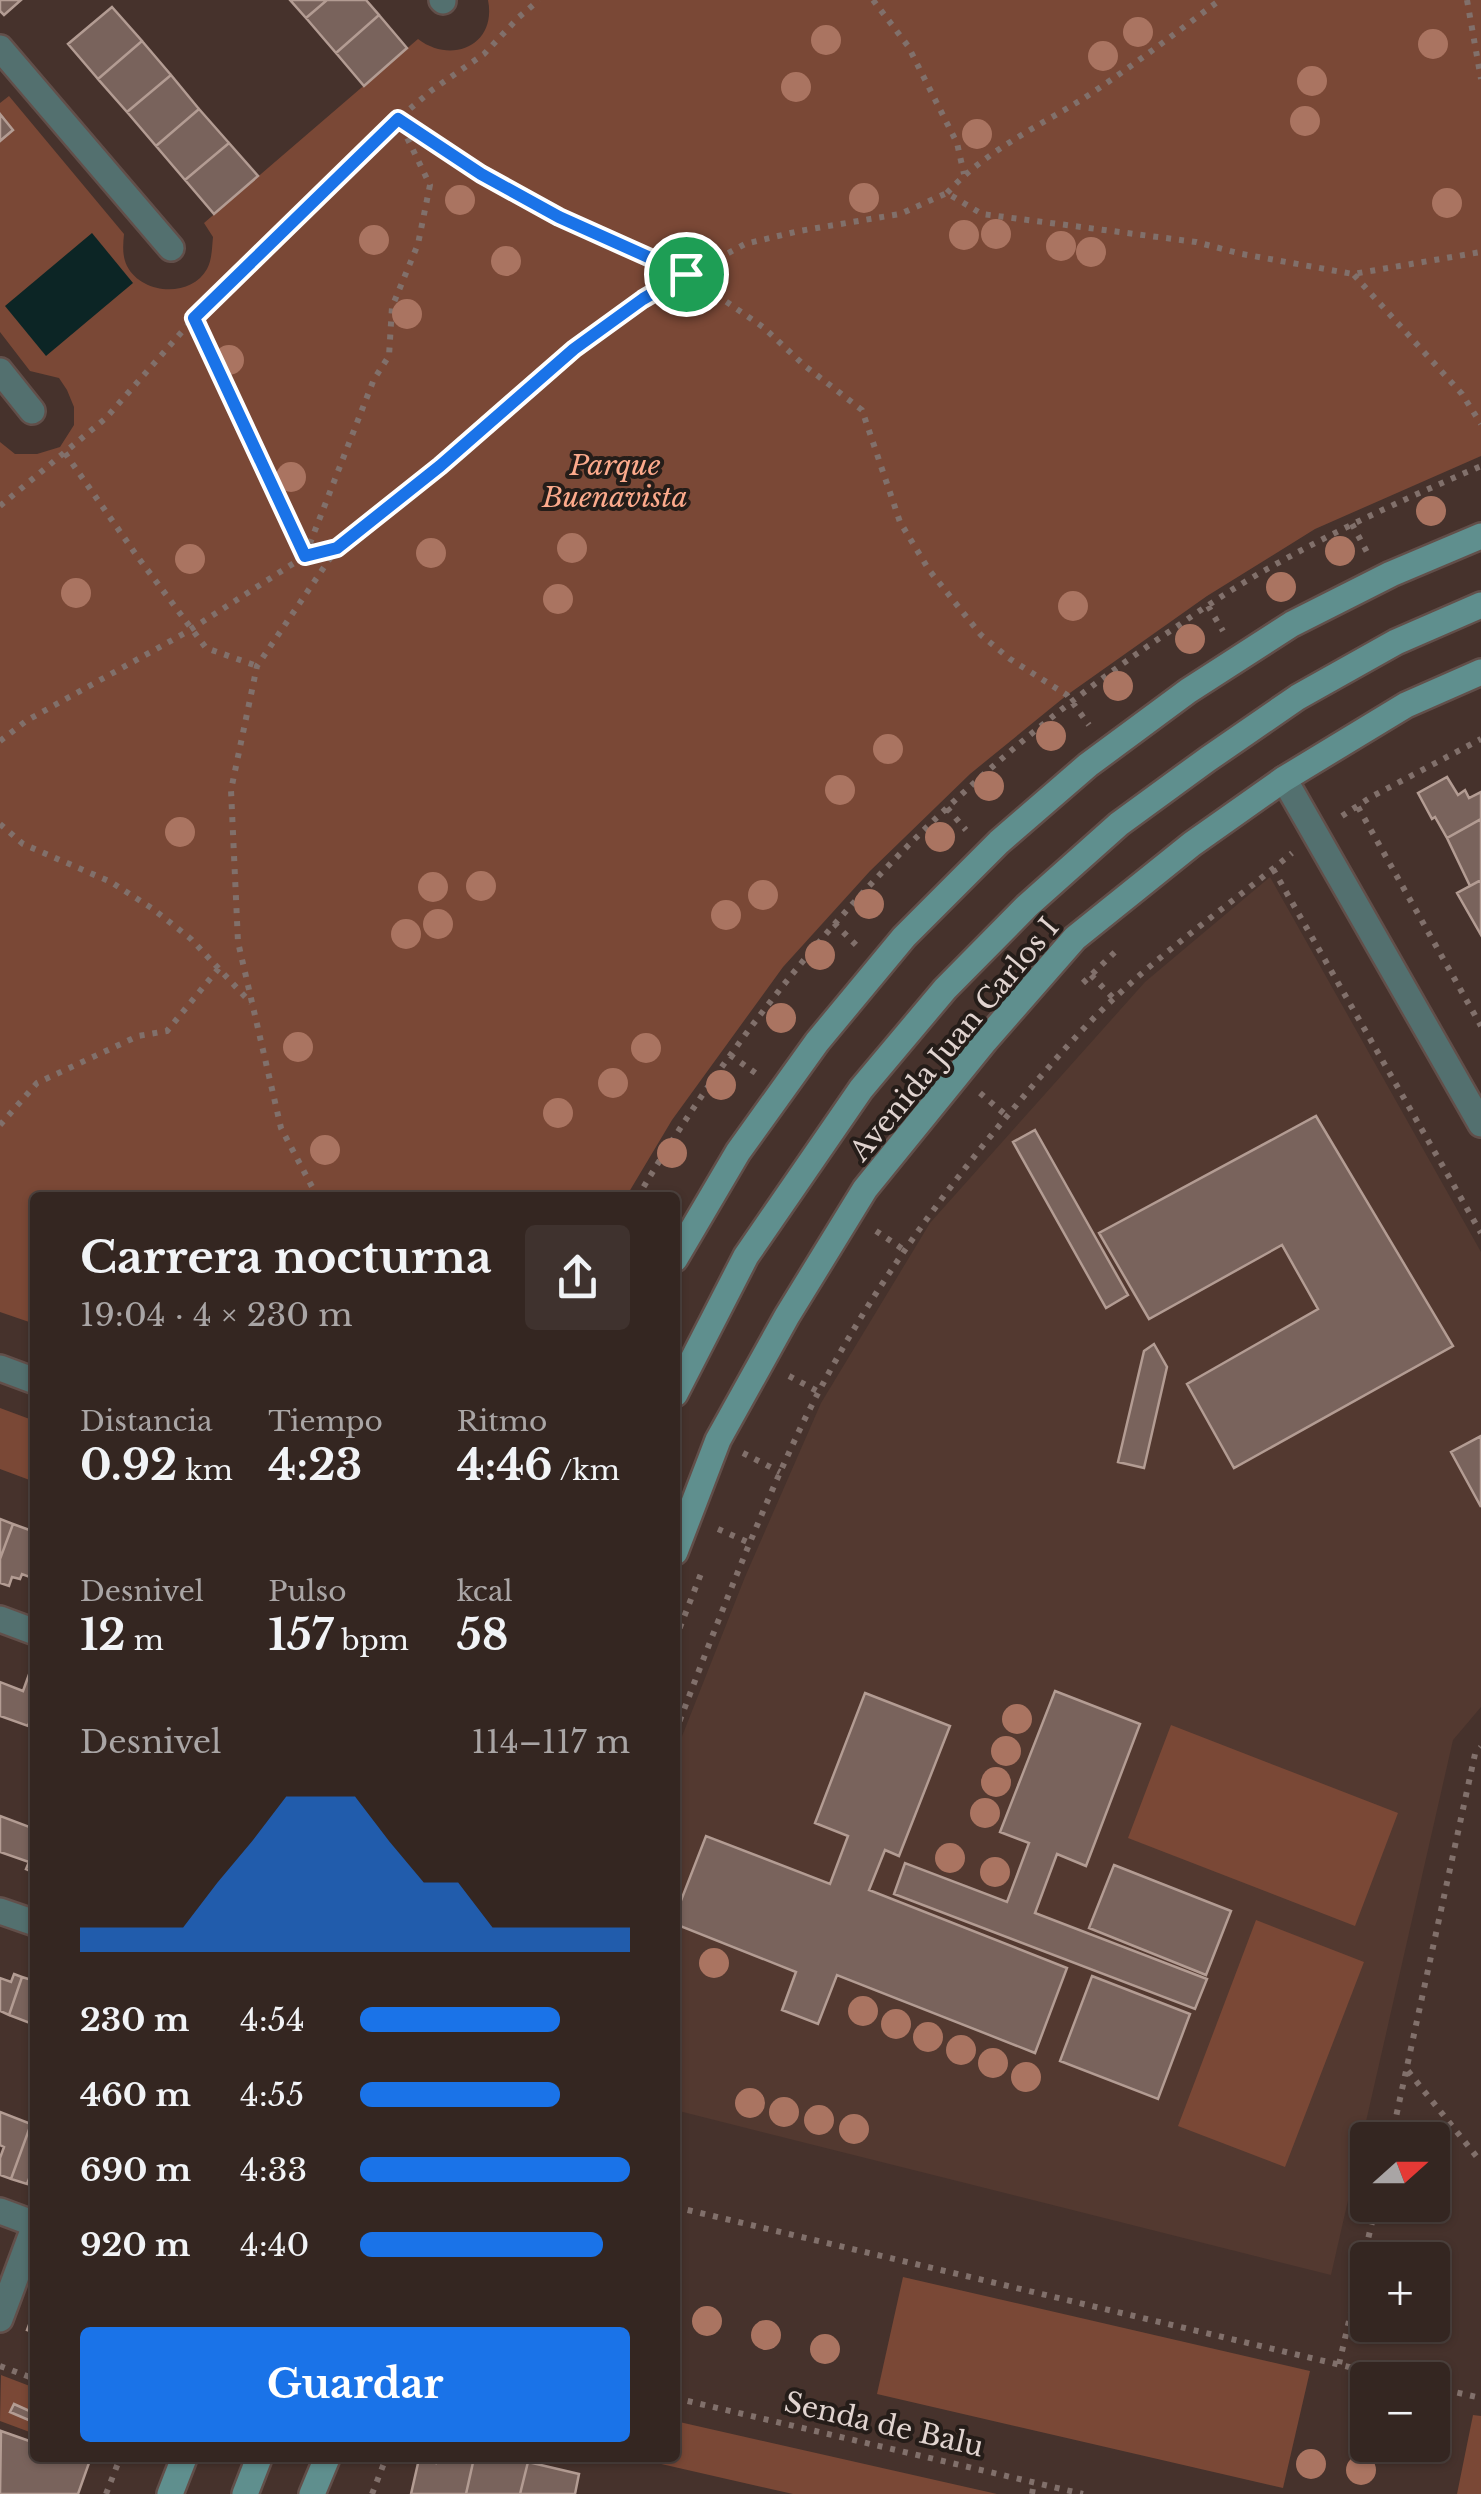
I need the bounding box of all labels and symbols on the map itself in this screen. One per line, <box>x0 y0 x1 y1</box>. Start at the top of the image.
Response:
pin <box>644 232 729 317</box>
park label: Parque Buenavista <box>541 448 688 515</box>
street label: Avenida Juan Carlos I <box>842 911 1066 1169</box>
north arrow <box>1350 2122 1450 2222</box>
street label: Senda de Balu <box>781 2385 987 2464</box>

